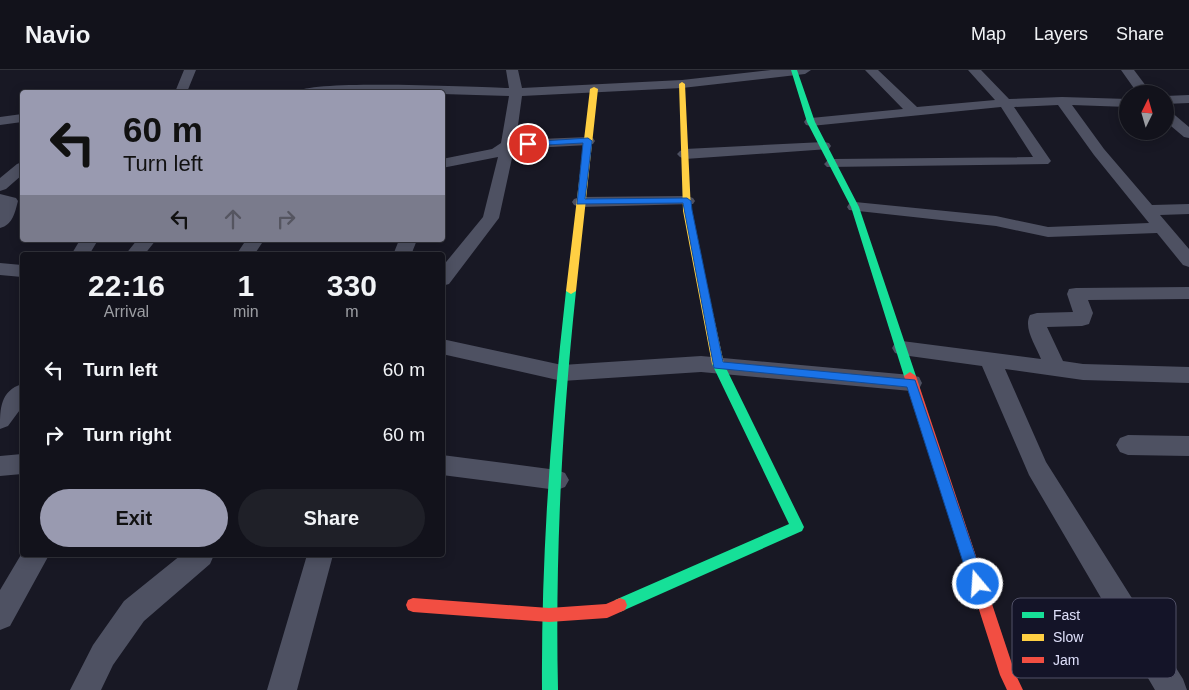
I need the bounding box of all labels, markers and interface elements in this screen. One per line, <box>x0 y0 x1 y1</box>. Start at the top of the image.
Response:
text: Navio <box>25 21 90 48</box>
text: Map <box>971 24 1006 44</box>
text: Layers <box>1034 24 1088 44</box>
text: Share <box>1116 24 1164 44</box>
north arrow <box>1119 85 1174 140</box>
map controls <box>1119 85 1174 140</box>
icon: left <box>40 110 105 175</box>
text: 60 m <box>123 110 203 149</box>
pin <box>507 123 549 165</box>
icon: arrive <box>514 130 542 158</box>
text: Turn left <box>123 151 203 176</box>
icon: left <box>166 205 194 233</box>
icon: ahead <box>219 205 247 233</box>
icon: right <box>272 205 300 233</box>
text: 22:16 <box>88 269 165 302</box>
text: 1 <box>237 269 254 302</box>
text: 330 <box>327 269 377 302</box>
text: Arrival <box>104 303 149 320</box>
text: min <box>233 303 259 320</box>
text: m <box>345 303 358 320</box>
icon: left <box>40 356 68 384</box>
text: Turn left <box>83 359 158 380</box>
text: 60 m <box>383 359 425 380</box>
icon: right <box>40 421 68 449</box>
text: Turn right <box>83 424 171 445</box>
text: 60 m <box>383 424 425 445</box>
button: Exit <box>40 489 228 547</box>
button: Share <box>238 489 425 547</box>
position arrow <box>951 557 1003 609</box>
legend <box>1012 598 1176 678</box>
text: Fast <box>1053 607 1080 623</box>
text: Slow <box>1053 629 1084 645</box>
text: Jam <box>1053 652 1079 668</box>

